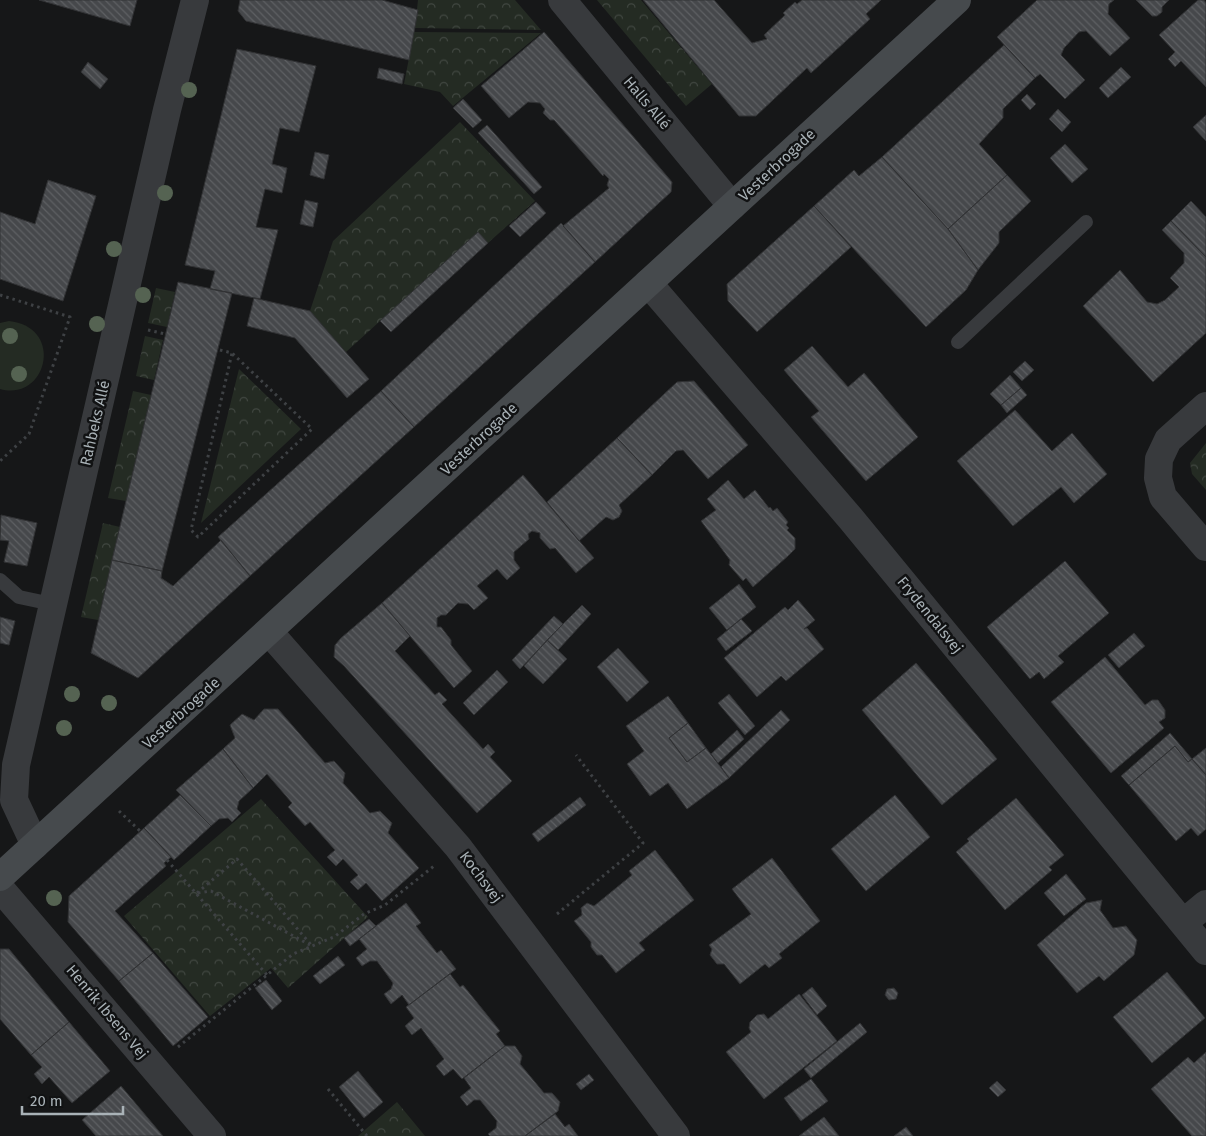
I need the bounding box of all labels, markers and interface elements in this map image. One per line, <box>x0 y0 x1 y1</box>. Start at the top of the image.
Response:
street label: Halls Allé <box>620 73 674 133</box>
street label: Vesterbrogade <box>735 125 819 205</box>
street label: Rahbeks Allé <box>76 379 114 467</box>
street label: Vesterbrogade <box>437 399 521 479</box>
street label: Frydendalsvej <box>894 573 966 657</box>
street label: Vesterbrogade <box>139 673 223 753</box>
street label: Kochsvej <box>456 848 506 906</box>
street label: Henrik Ibsens Vej <box>62 961 152 1063</box>
scale bar <box>22 1084 124 1116</box>
text: 20 m <box>30 1092 63 1110</box>

